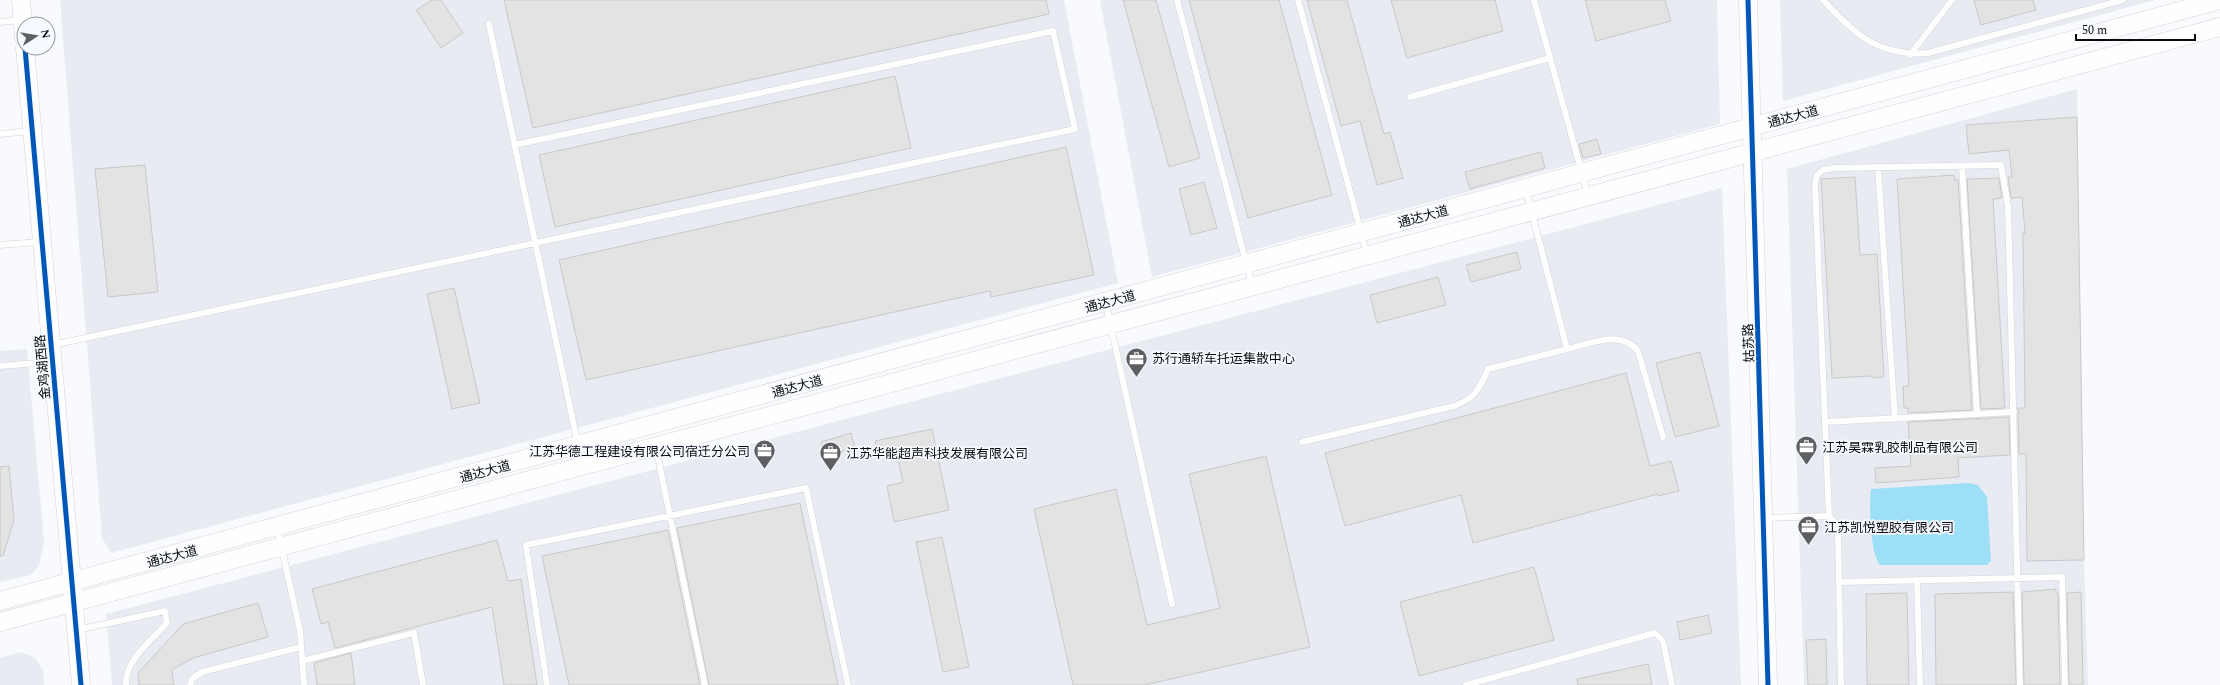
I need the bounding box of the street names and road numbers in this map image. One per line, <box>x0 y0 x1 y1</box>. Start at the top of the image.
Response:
street label: 通达大道 <box>1766 101 1821 133</box>
street label: 通达大道 <box>1396 201 1451 233</box>
street label: 通达大道 <box>1083 286 1138 318</box>
street label: 姑苏路 <box>1738 323 1760 363</box>
street label: 金鸡湖西路 <box>30 334 56 400</box>
street label: 通达大道 <box>770 371 825 403</box>
street label: 通达大道 <box>458 456 513 488</box>
street label: 通达大道 <box>145 541 200 573</box>

